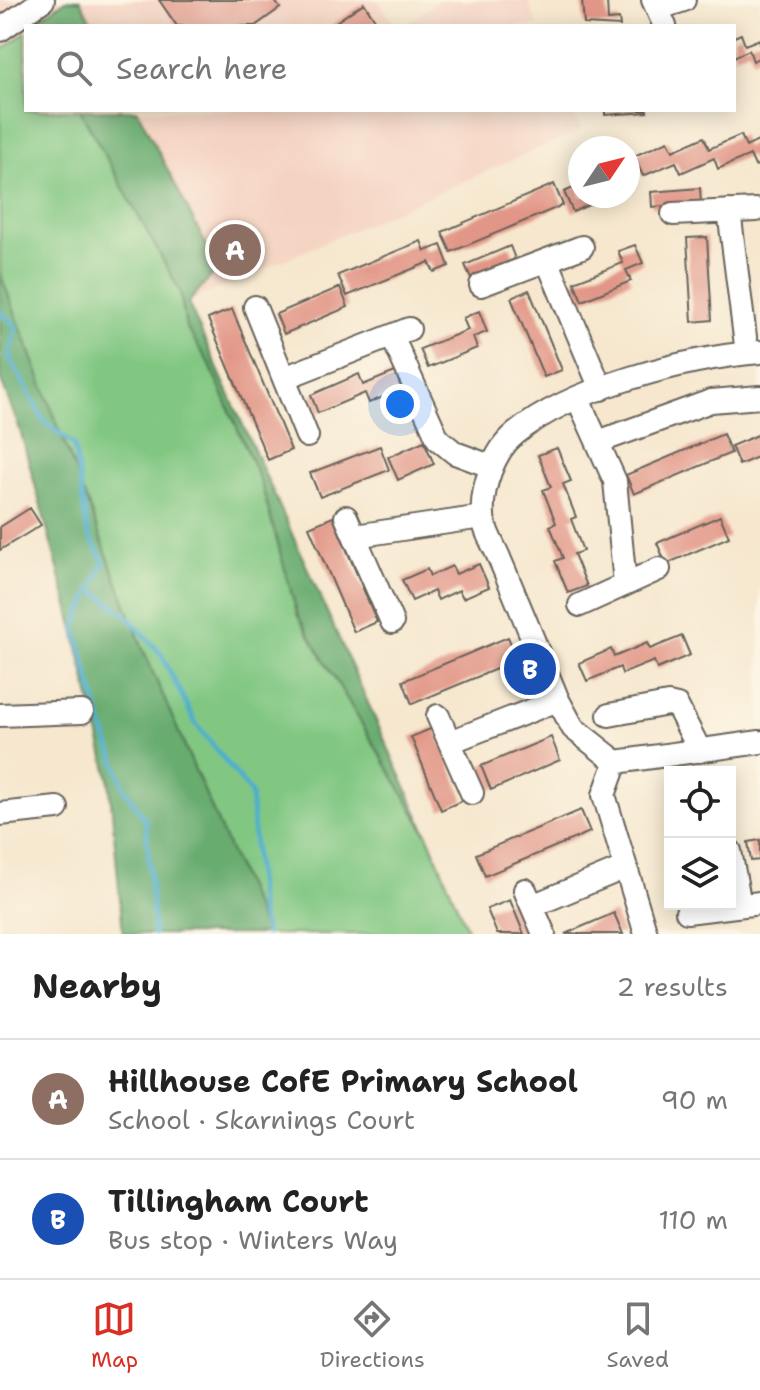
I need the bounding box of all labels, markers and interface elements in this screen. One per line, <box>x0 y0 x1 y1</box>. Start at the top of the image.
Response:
search box <box>24 24 736 112</box>
icon: search <box>52 46 96 90</box>
text: Search here <box>116 48 287 89</box>
north arrow <box>568 136 640 208</box>
pin: A <box>209 220 261 280</box>
your location <box>380 384 420 424</box>
pin: B <box>504 639 556 699</box>
map controls <box>664 766 736 910</box>
button: locate <box>664 766 736 838</box>
button: layers <box>664 838 736 910</box>
text: Nearby <box>32 963 162 1009</box>
text: 2 results <box>616 969 728 1004</box>
text: Hillhouse CofE Primary School <box>108 1061 578 1102</box>
text: A <box>48 1082 68 1117</box>
text: 90 m <box>661 1082 728 1117</box>
text: School · Skarnings Court <box>108 1102 415 1137</box>
text: Tillingham Court <box>108 1181 369 1222</box>
text: B <box>50 1202 66 1237</box>
text: 110 m <box>658 1202 728 1237</box>
text: Bus stop · Winters Way <box>108 1222 398 1257</box>
tab: Map <box>91 1297 138 1374</box>
tab: Directions <box>320 1297 425 1374</box>
tab: Saved <box>607 1297 669 1374</box>

